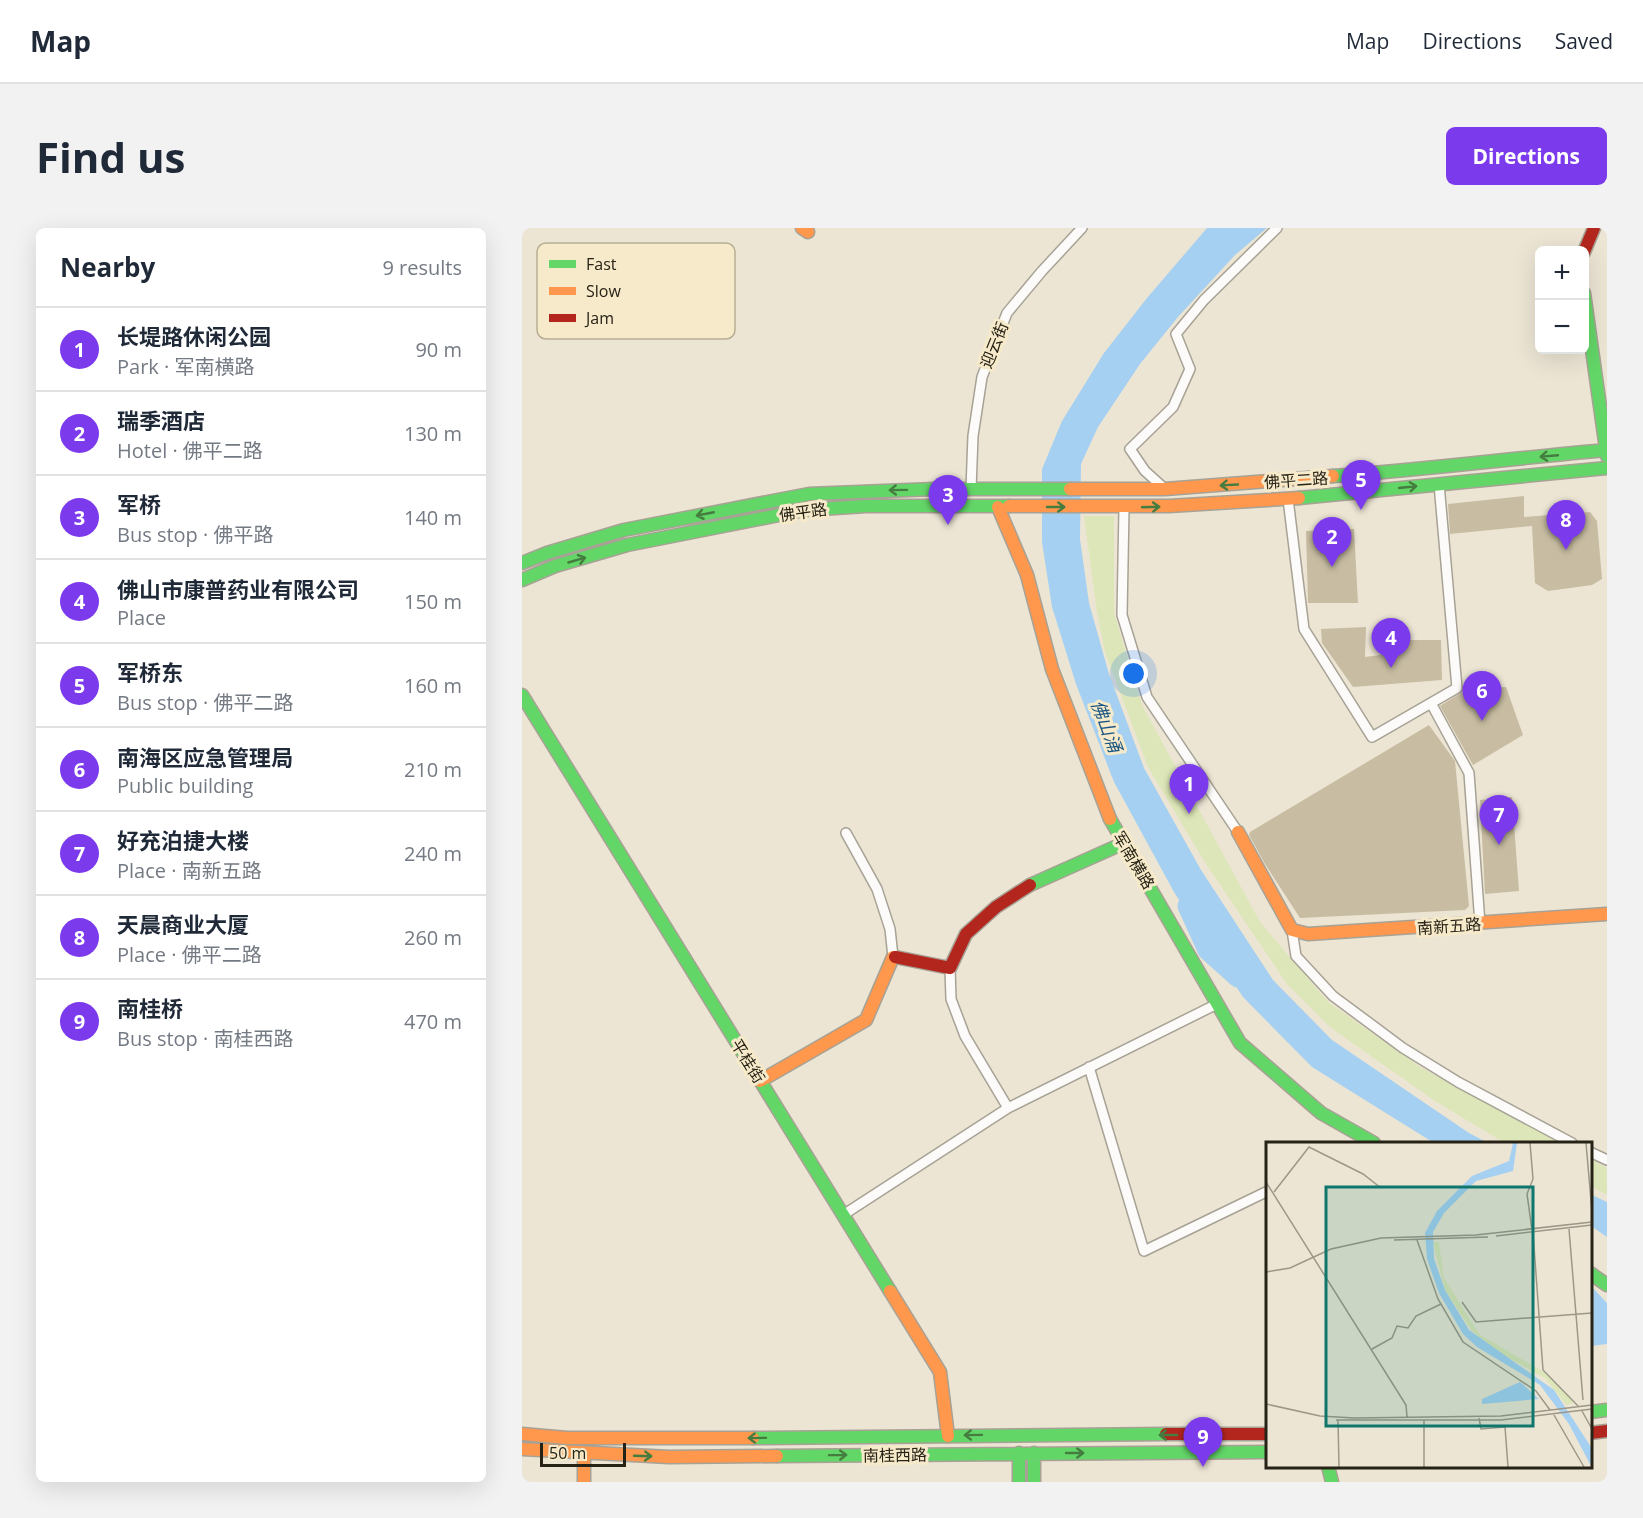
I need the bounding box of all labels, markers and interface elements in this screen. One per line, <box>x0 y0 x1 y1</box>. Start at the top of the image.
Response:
text: Map <box>30 22 91 60</box>
text: Map <box>1346 27 1389 55</box>
text: Directions <box>1422 27 1522 55</box>
text: Saved <box>1555 27 1613 55</box>
button: Directions <box>1446 127 1607 185</box>
text: Find us <box>36 128 185 185</box>
legend <box>537 243 735 339</box>
map controls <box>1535 246 1589 354</box>
button: + <box>1535 246 1589 300</box>
text: Nearby <box>60 249 155 285</box>
text: Fast <box>586 253 617 275</box>
text: 9 results <box>382 254 462 281</box>
text: Slow <box>586 280 621 302</box>
button: − <box>1535 300 1589 354</box>
text: Jam <box>584 307 614 329</box>
street label: 迎云街 <box>975 319 1013 371</box>
text: 长堤路休闲公园 <box>117 321 271 351</box>
text: 1 <box>74 336 85 363</box>
text: 90 m <box>415 336 462 363</box>
text: Park · 军南横路 <box>117 353 254 380</box>
text: 瑞季酒店 <box>117 405 205 435</box>
text: 2 <box>74 420 85 447</box>
text: 130 m <box>404 420 462 447</box>
text: Hotel · 佛平二路 <box>117 437 263 464</box>
one-way arrow <box>1539 451 1559 462</box>
pin: 5 <box>1342 460 1380 510</box>
street label: 佛平二路 <box>1263 467 1329 493</box>
pin: 3 <box>928 476 968 525</box>
one-way arrow <box>1220 480 1240 491</box>
one-way arrow <box>1397 481 1417 492</box>
one-way arrow <box>889 484 909 496</box>
text: 军桥 <box>117 489 161 519</box>
street label: 佛平路 <box>778 498 828 526</box>
pin: 8 <box>1546 500 1586 550</box>
one-way arrow <box>1140 501 1160 513</box>
one-way arrow <box>1045 502 1065 513</box>
text: 3 <box>74 504 85 531</box>
text: 140 m <box>404 504 462 531</box>
one-way arrow <box>696 509 716 520</box>
pin: 2 <box>1312 518 1352 567</box>
text: Bus stop · 佛平路 <box>117 521 273 548</box>
one-way arrow <box>567 554 586 565</box>
text: 佛山市康普药业有限公司 <box>117 574 359 604</box>
text: 4 <box>74 588 85 615</box>
text: 150 m <box>404 588 462 615</box>
text: Place <box>117 604 166 631</box>
pin: 4 <box>1372 618 1410 668</box>
text: 军桥东 <box>117 657 183 687</box>
your location <box>1119 659 1148 688</box>
text: 5 <box>74 672 85 699</box>
text: 160 m <box>404 672 462 699</box>
pin: 6 <box>1462 672 1502 721</box>
text: Bus stop · 佛平二路 <box>117 689 293 716</box>
water label: 佛山涌 <box>1086 696 1129 757</box>
text: 南海区应急管理局 <box>117 742 293 772</box>
text: 6 <box>74 756 85 783</box>
text: 210 m <box>404 756 462 783</box>
pin: 1 <box>1170 764 1208 814</box>
text: Public building <box>117 772 253 799</box>
pin: 7 <box>1480 796 1518 845</box>
text: 好充泊捷大楼 <box>117 825 249 855</box>
street label: 军南横路 <box>1108 827 1160 893</box>
text: 7 <box>74 840 85 867</box>
text: 240 m <box>404 840 462 867</box>
text: Place · 南新五路 <box>117 857 262 884</box>
text: 天晨商业大厦 <box>117 909 249 939</box>
street label: 南新五路 <box>1416 913 1482 939</box>
text: 8 <box>74 924 85 951</box>
text: 260 m <box>404 924 462 951</box>
text: Place · 佛平二路 <box>117 941 262 968</box>
text: 南桂桥 <box>117 993 183 1023</box>
text: 9 <box>74 1008 85 1035</box>
text: 470 m <box>404 1008 462 1035</box>
text: Bus stop · 南桂西路 <box>117 1025 293 1052</box>
street label: 平桂街 <box>726 1035 770 1087</box>
inset map <box>1266 1142 1592 1467</box>
pin: 9 <box>1184 1418 1222 1467</box>
one-way arrow <box>963 1430 983 1441</box>
one-way arrow <box>1158 1430 1178 1441</box>
one-way arrow <box>747 1432 767 1444</box>
scale bar <box>540 1440 626 1468</box>
text: 50 m <box>549 1442 586 1464</box>
street label: 南桂西路 <box>863 1443 927 1467</box>
one-way arrow <box>1065 1447 1085 1459</box>
one-way arrow <box>828 1450 848 1461</box>
one-way arrow <box>633 1451 653 1462</box>

